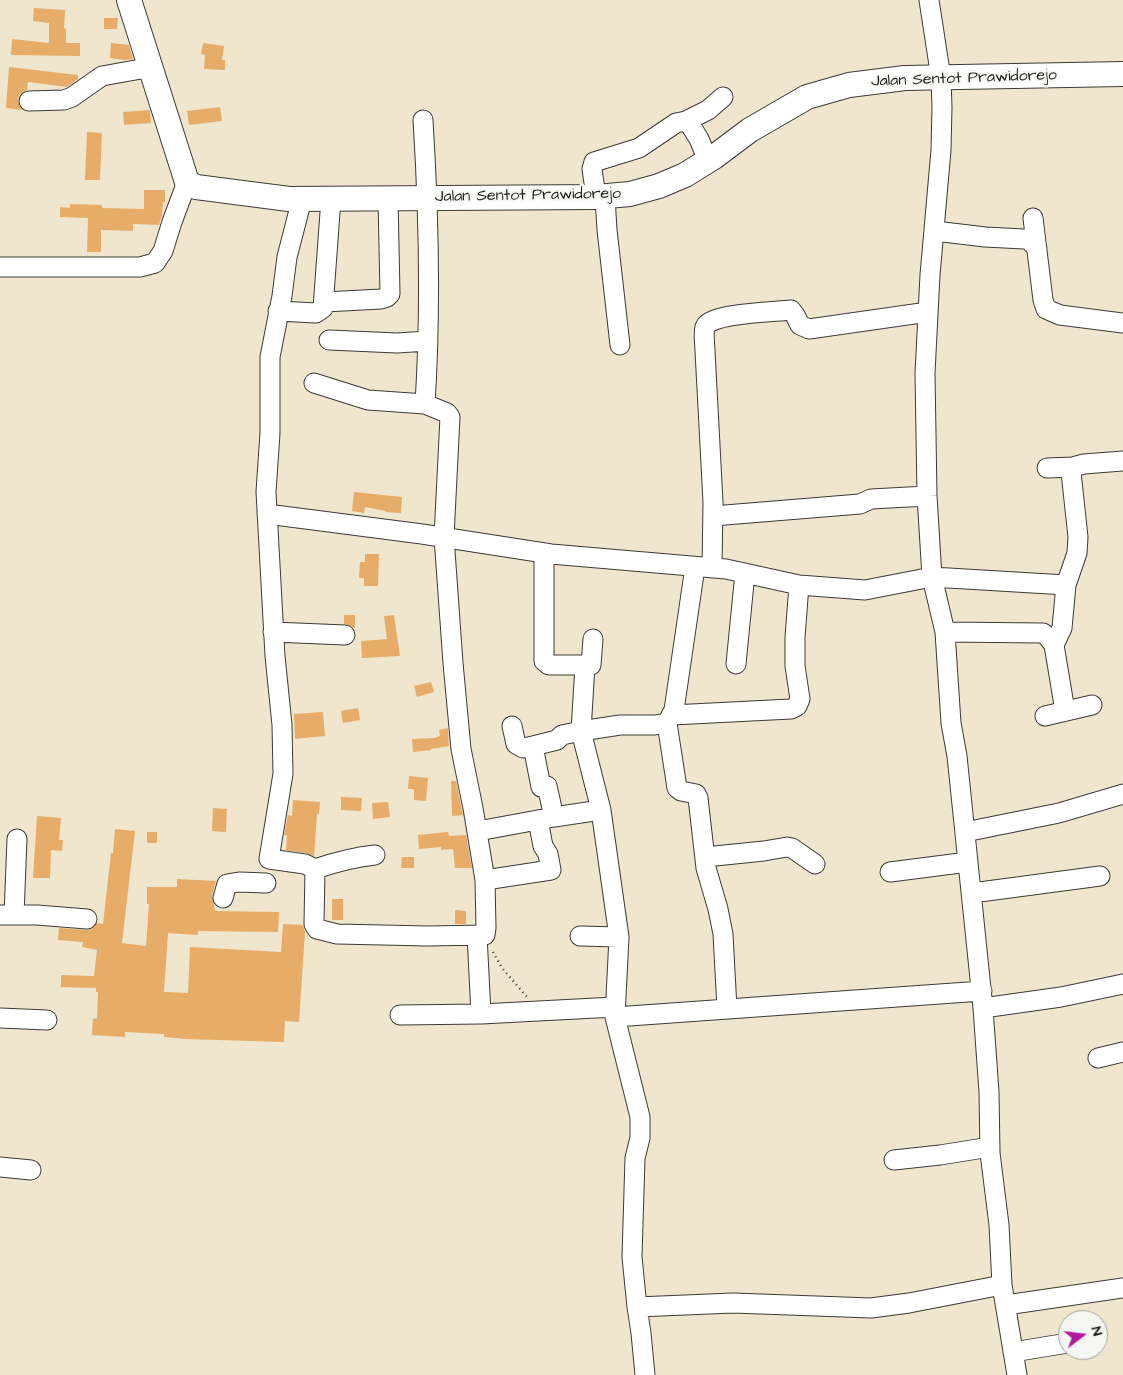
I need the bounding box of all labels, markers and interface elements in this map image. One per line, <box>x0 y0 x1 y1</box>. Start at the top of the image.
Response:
street label: Jalan Sentot Prawidorejo <box>871 66 1057 92</box>
street label: Jalan Sentot Prawidorejo <box>435 185 621 207</box>
north arrow <box>1058 1310 1108 1360</box>
text: N <box>1086 1325 1107 1338</box>

